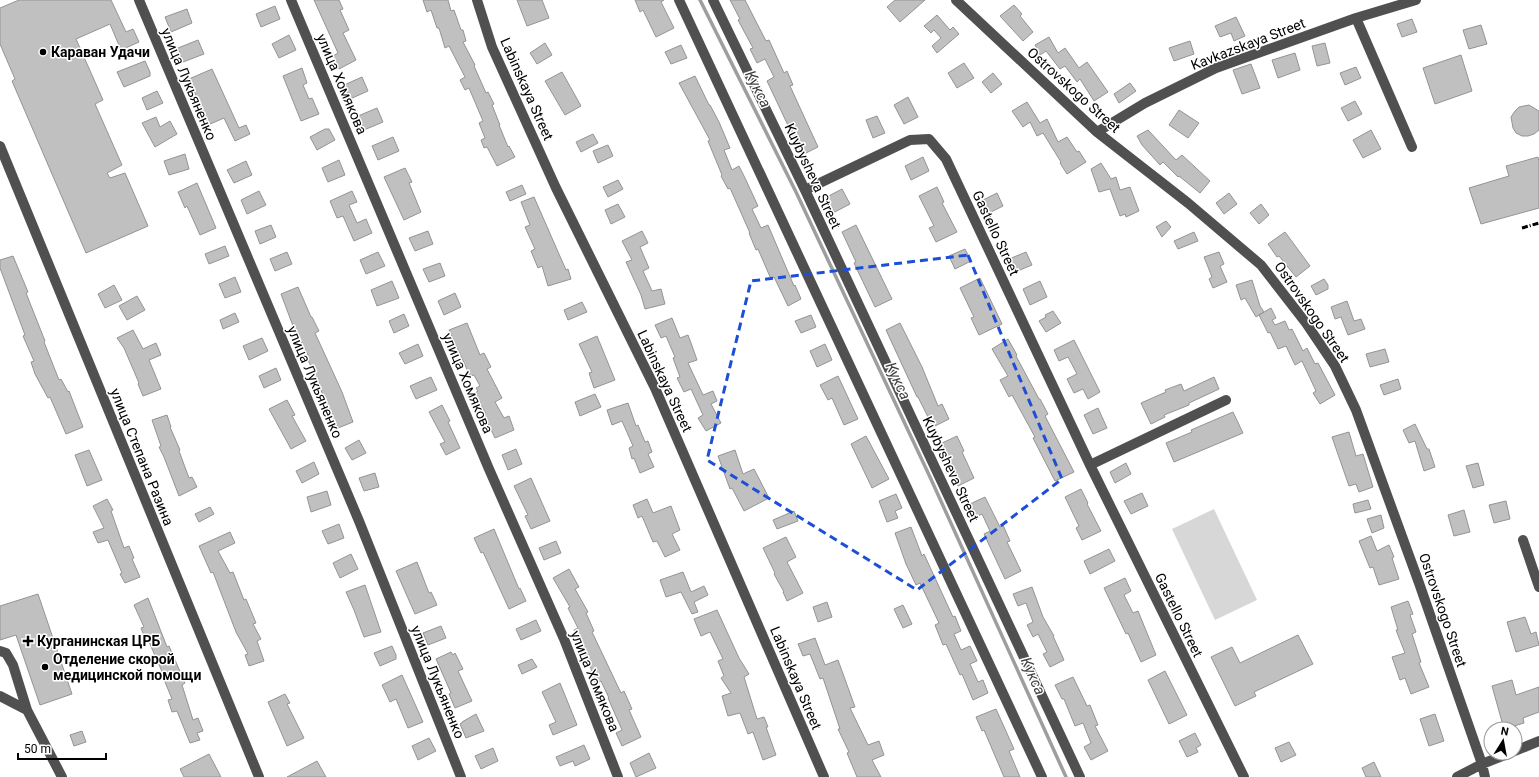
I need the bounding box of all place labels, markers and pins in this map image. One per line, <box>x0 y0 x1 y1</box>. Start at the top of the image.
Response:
place label: Караван Удачи <box>51 44 150 60</box>
marker: Караван Удачи <box>38 47 48 57</box>
place label: Курганинская ЦРБ <box>37 633 160 649</box>
marker: Курганинская ЦРБ <box>22 635 34 647</box>
place label: Отделение скорой медицинской помощи <box>53 651 201 683</box>
marker: Отделение скорой медицинской помощи <box>40 662 50 672</box>

